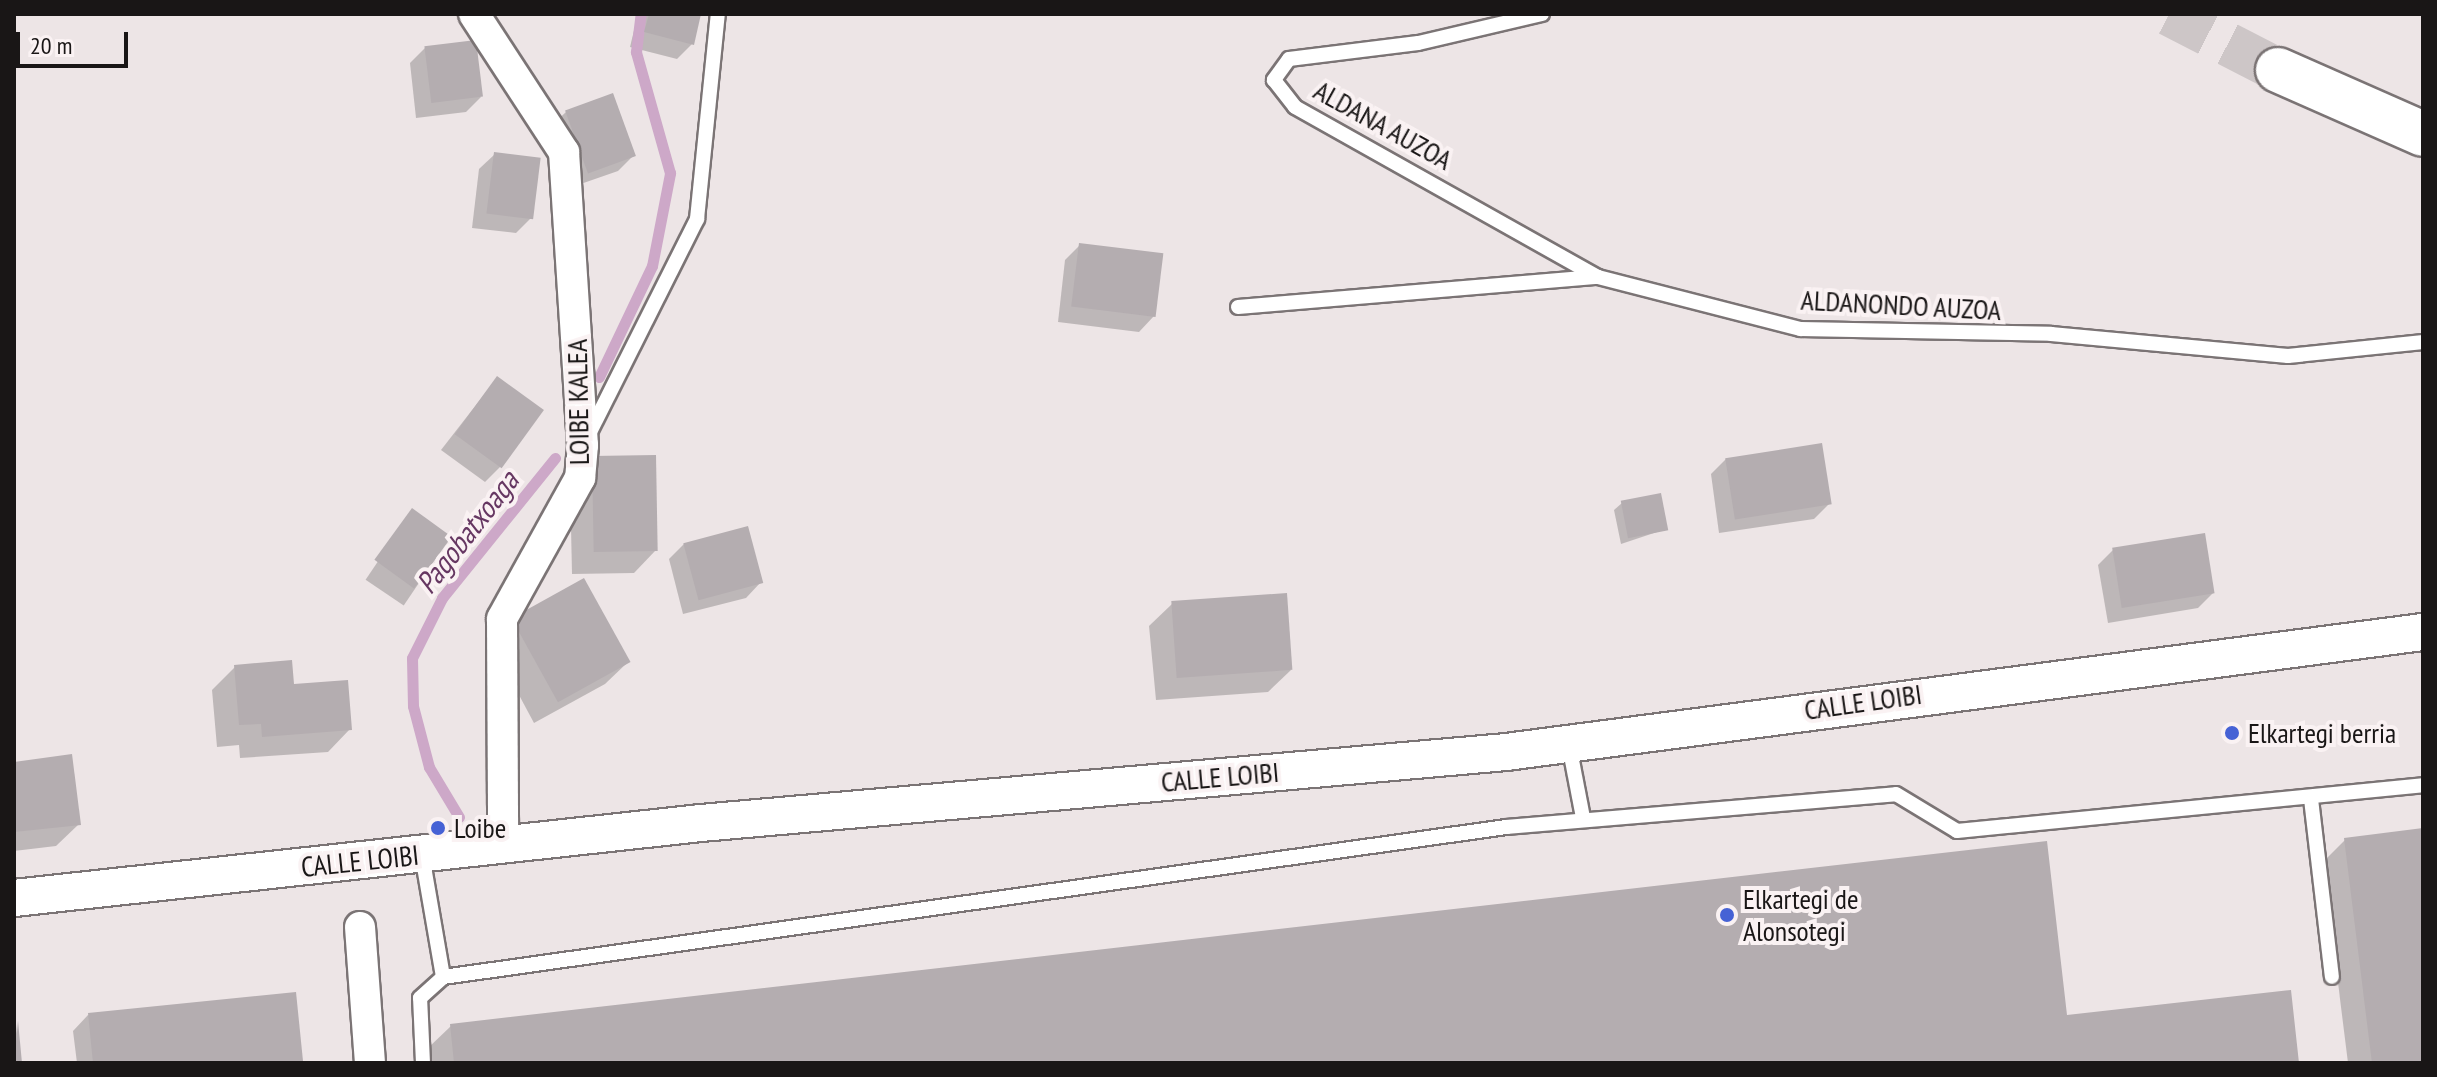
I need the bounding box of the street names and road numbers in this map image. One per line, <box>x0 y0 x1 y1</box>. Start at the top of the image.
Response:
street label: ALDANA AUZOA <box>1307 73 1459 177</box>
street label: ALDANONDO AUZOA <box>1800 283 2002 327</box>
street label: LOIBE KALEA <box>560 339 596 465</box>
street label: CALLE LOIBI <box>1802 677 1924 727</box>
street label: CALLE LOIBI <box>1160 755 1280 799</box>
street label: CALLE LOIBI <box>299 838 421 884</box>

